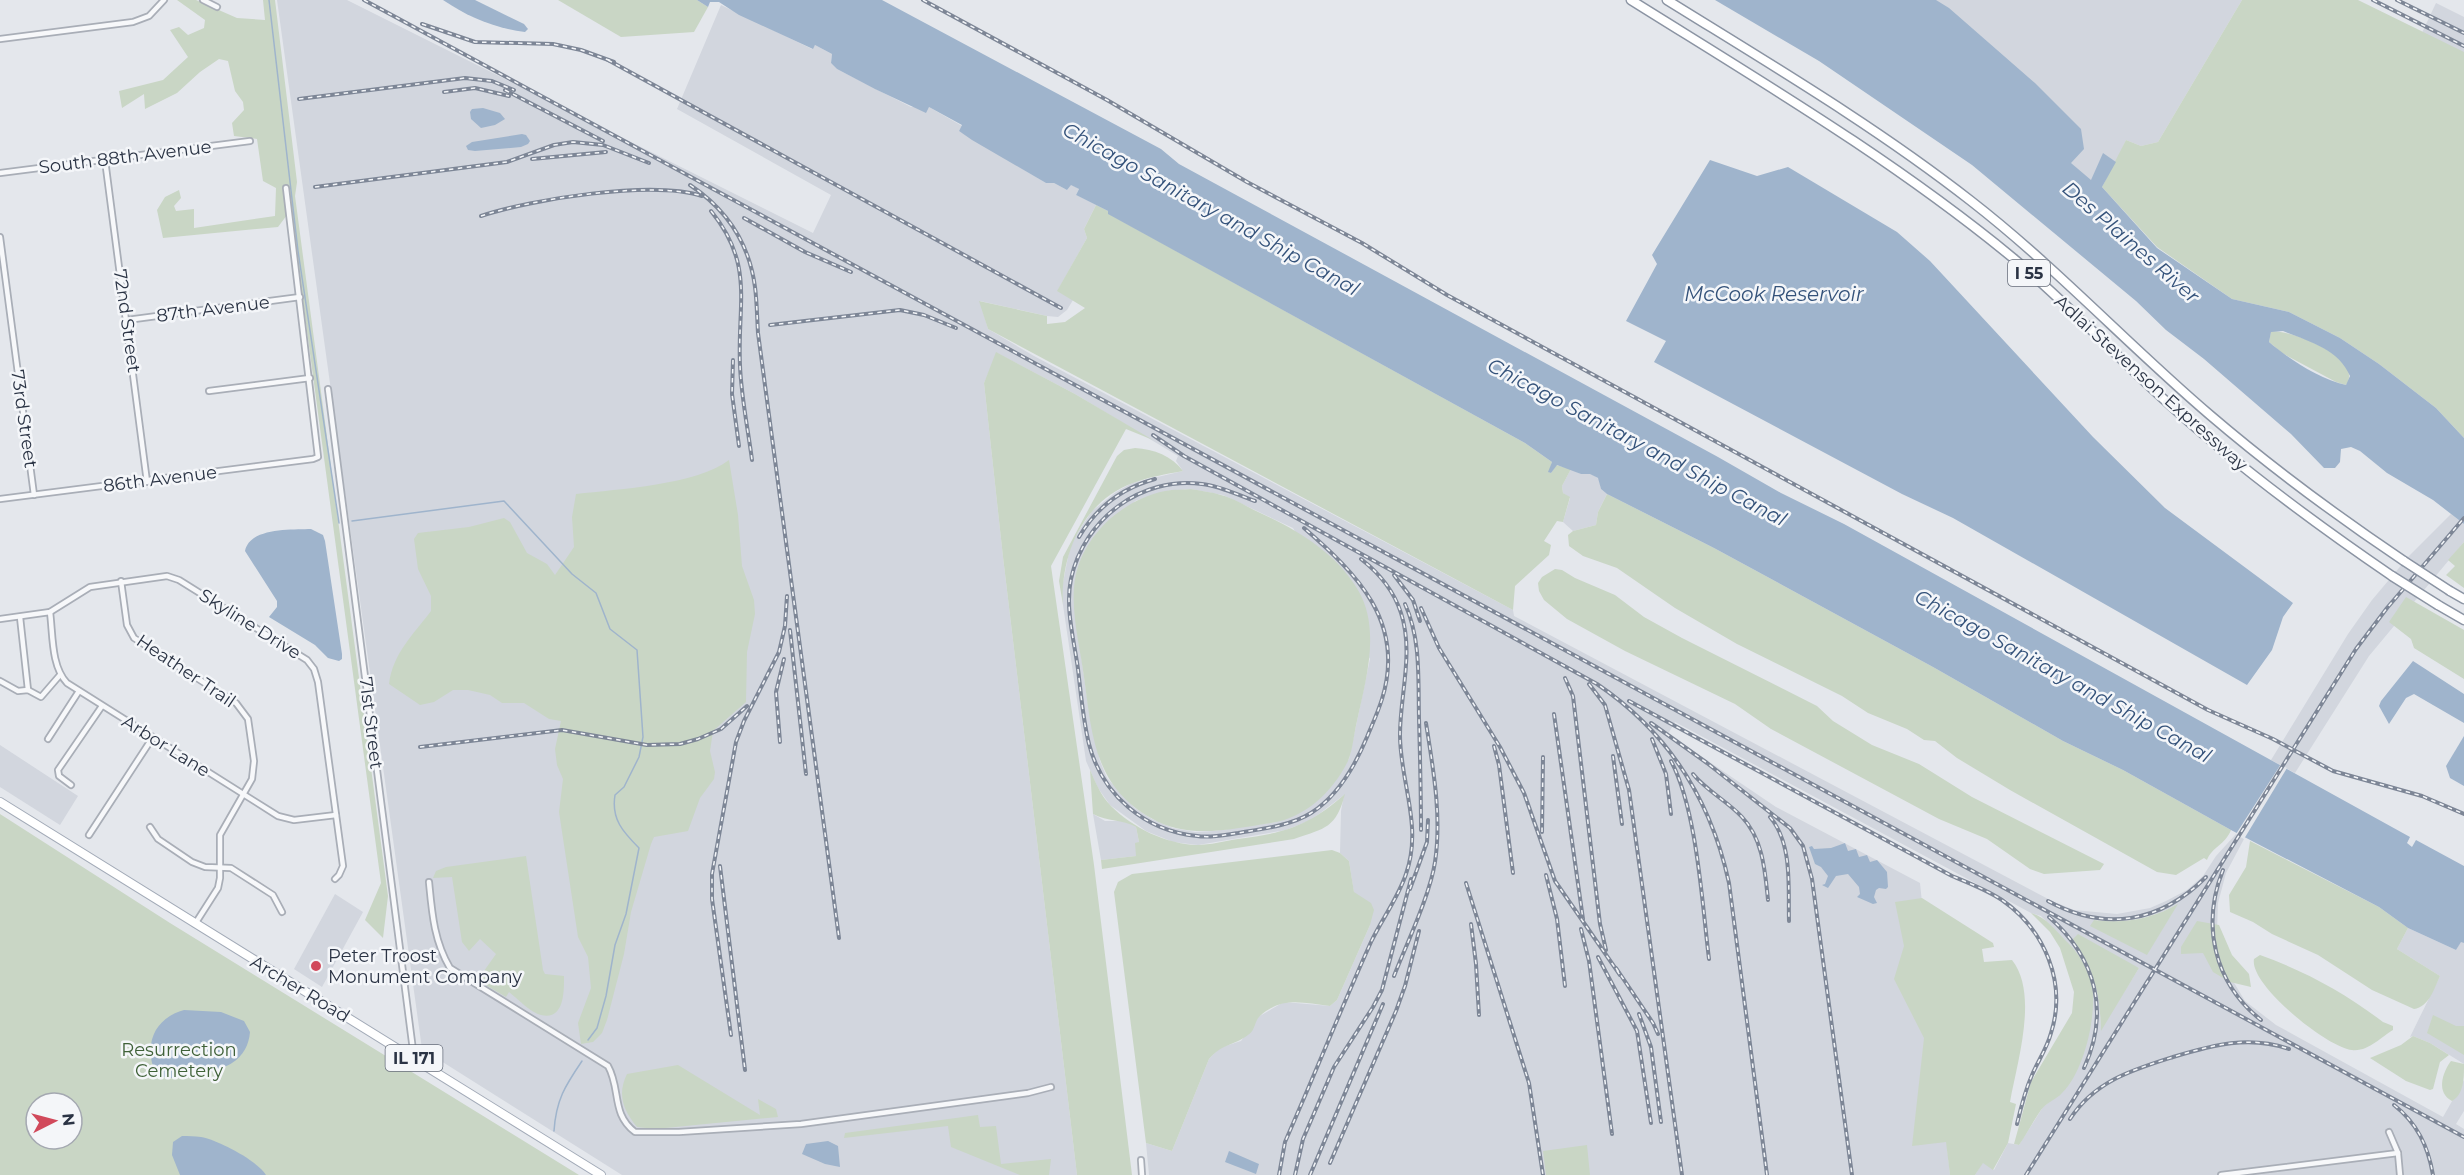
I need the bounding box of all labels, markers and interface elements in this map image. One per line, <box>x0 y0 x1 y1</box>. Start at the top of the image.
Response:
water label: Chicago Sanitary and Ship Canal <box>1059 117 1364 301</box>
street label: South 88th Avenue <box>37 135 213 179</box>
water label: Des Plaines River <box>2058 176 2205 309</box>
road number: I 55 <box>2008 260 2050 286</box>
street label: 72nd Street <box>109 268 145 374</box>
water label: McCook Reservoir <box>1684 282 1865 306</box>
street label: Adlai Stevenson Expressway <box>2050 290 2252 476</box>
street label: 87th Avenue <box>155 291 271 327</box>
water label: Chicago Sanitary and Ship Canal <box>1483 353 1791 532</box>
street label: 73rd Street <box>6 368 42 470</box>
street label: 86th Avenue <box>102 461 218 497</box>
street label: Skyline Drive <box>195 584 305 664</box>
water label: Chicago Sanitary and Ship Canal <box>1911 584 2216 768</box>
street label: Heather Trail <box>132 630 240 712</box>
street label: 71st Street <box>354 676 388 770</box>
street label: Arbor Lane <box>118 710 214 782</box>
place label: Peter Troost Monument Company <box>328 945 522 988</box>
street label: Archer Road <box>246 951 354 1027</box>
marker: Peter Troost Monument Company <box>309 959 323 973</box>
park label: Resurrection Cemetery <box>121 1039 237 1082</box>
road number: IL 171 <box>386 1045 442 1071</box>
north arrow <box>24 1091 84 1151</box>
text: N <box>58 1112 79 1127</box>

